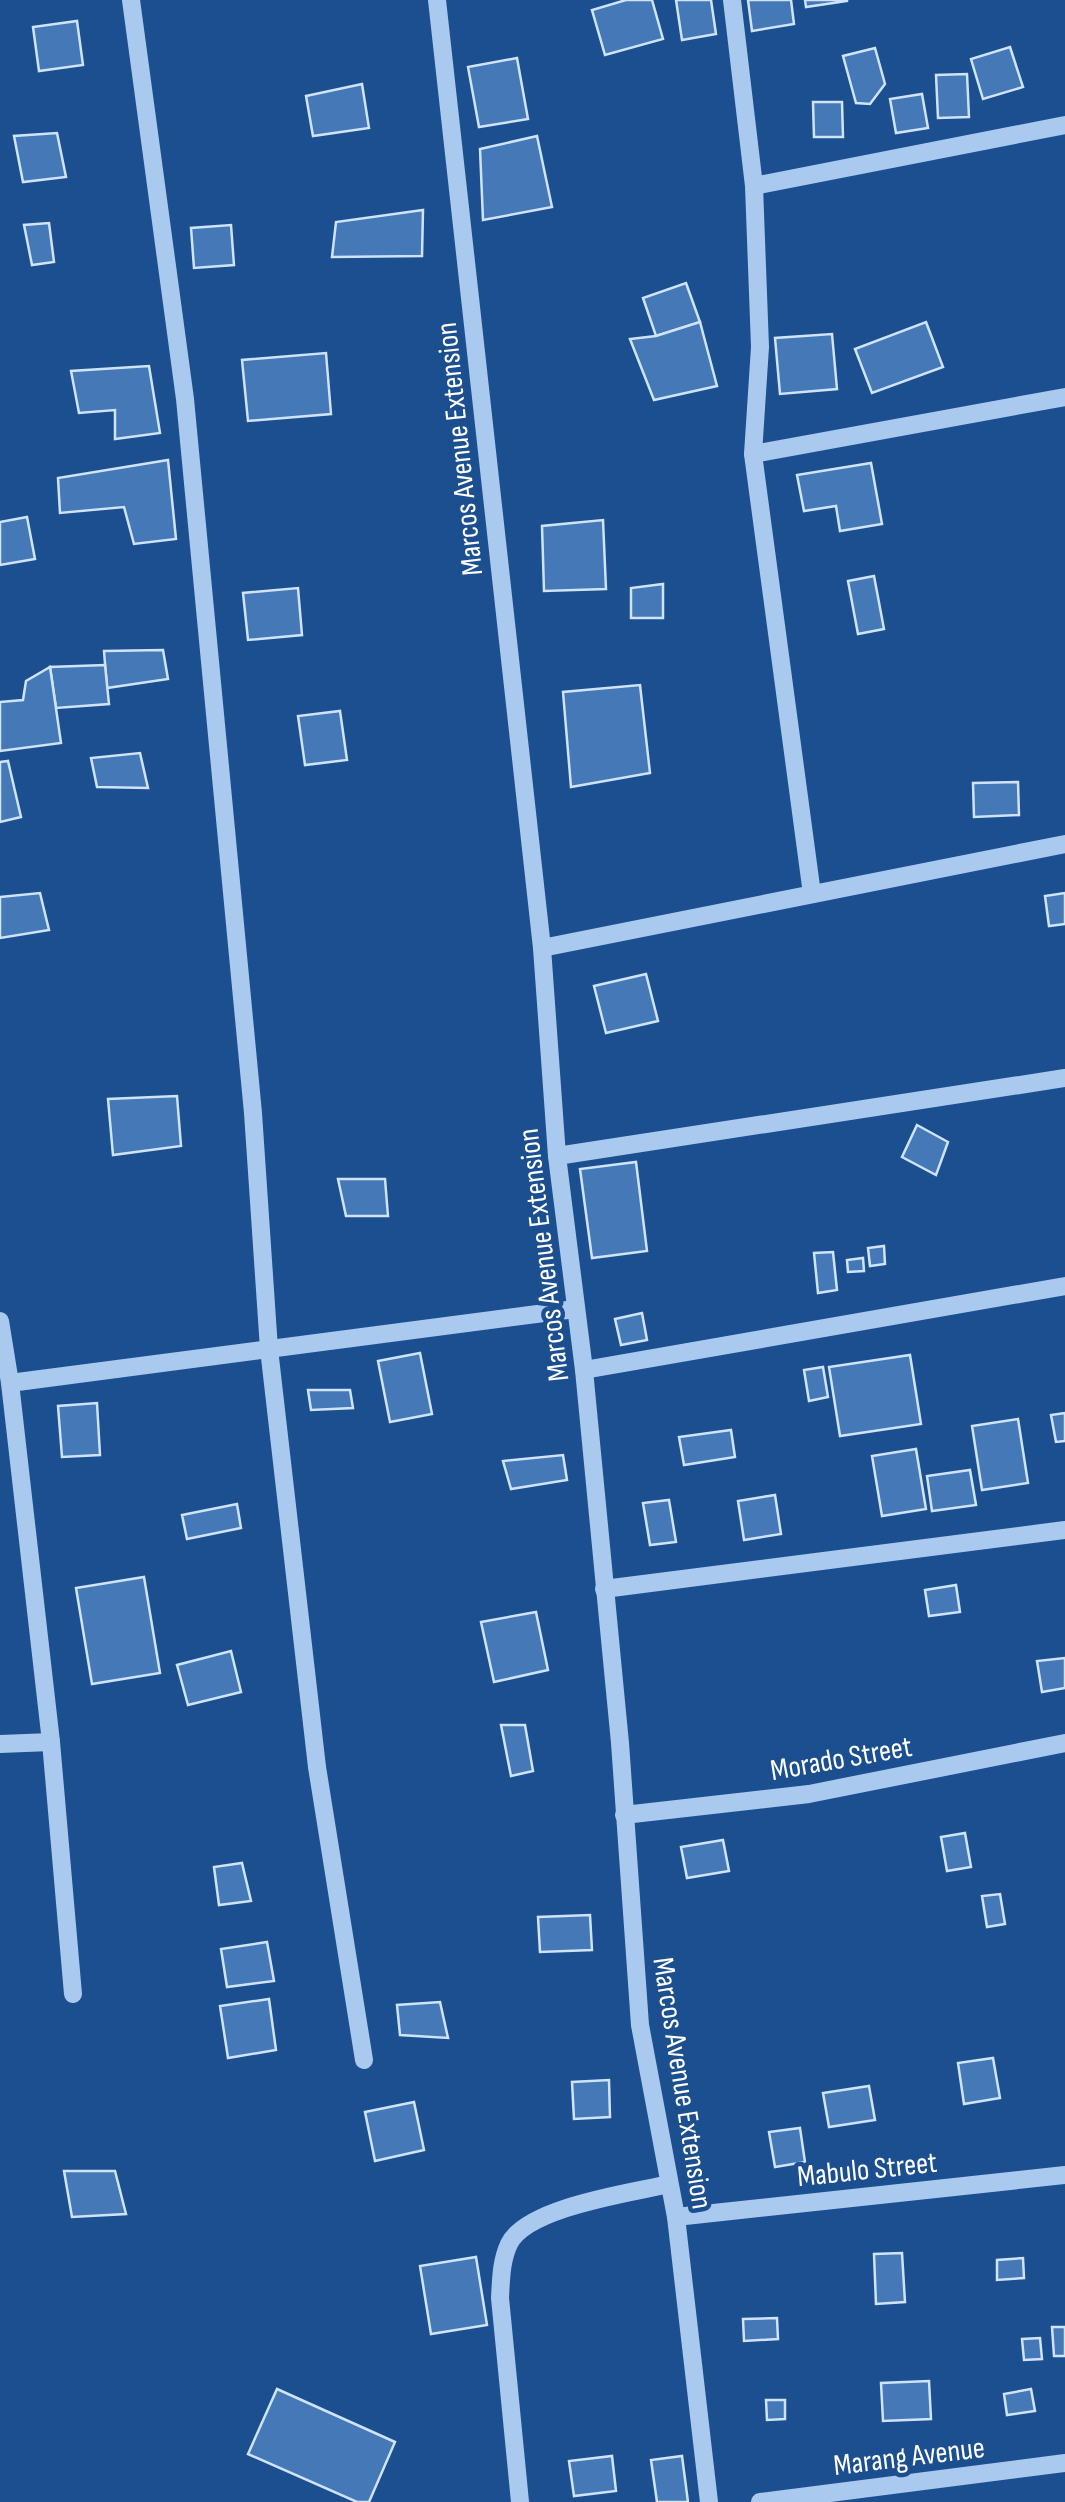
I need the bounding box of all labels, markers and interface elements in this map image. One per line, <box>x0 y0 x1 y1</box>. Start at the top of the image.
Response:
street label: Marcos Avenue Extension <box>429 321 491 577</box>
street label: Marcos Avenue Extension <box>511 1126 577 1383</box>
street label: Morado Street <box>768 1729 915 1789</box>
street label: Marcos Avenue Extension <box>644 1955 720 2212</box>
street label: Mabulo Street <box>795 2145 939 2195</box>
street label: Marang Avenue <box>832 2430 987 2484</box>

